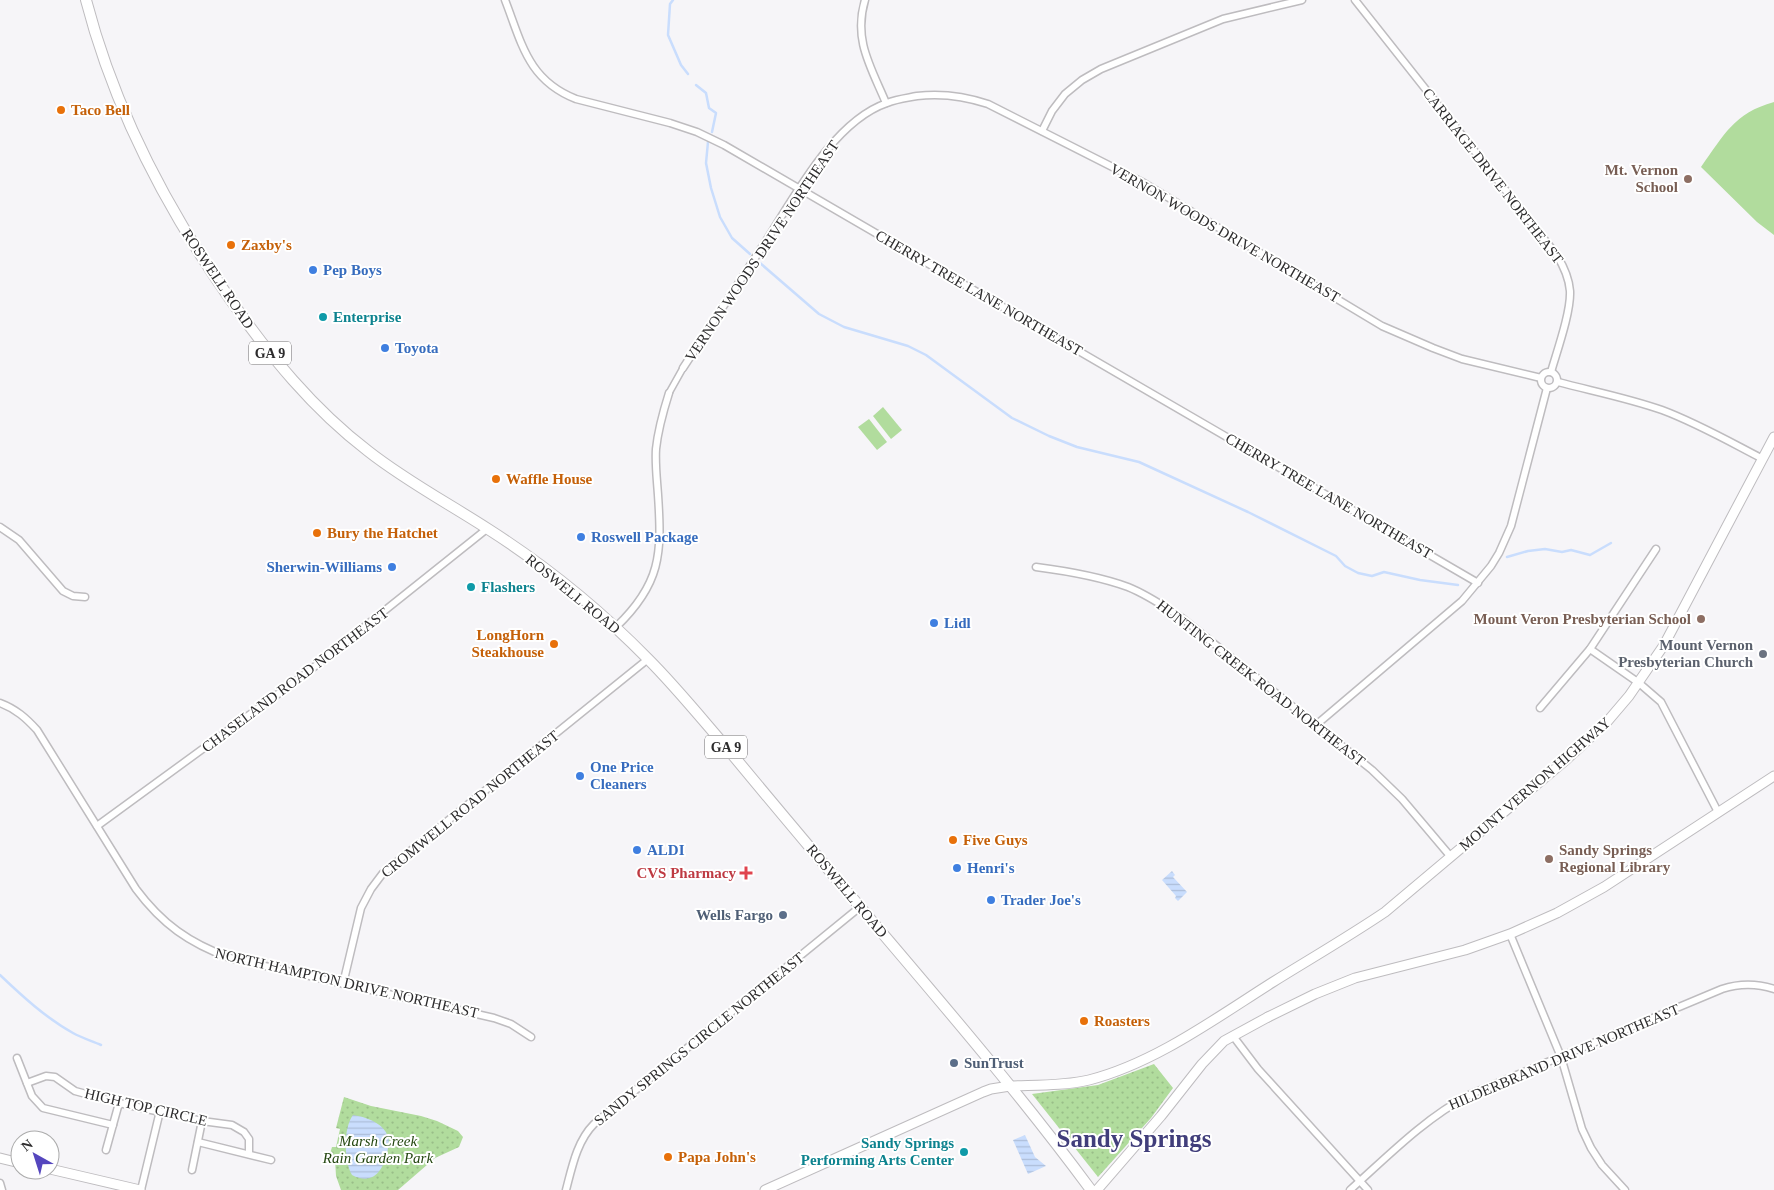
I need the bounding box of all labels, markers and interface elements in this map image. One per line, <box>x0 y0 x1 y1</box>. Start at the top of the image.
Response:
street label: CARRIAGE DRIVE NORTHEAST <box>1420 85 1566 267</box>
place label: Taco Bell <box>71 102 130 118</box>
marker: Taco Bell <box>55 104 67 116</box>
street label: VERNON WOODS DRIVE NORTHEAST <box>682 138 842 364</box>
street label: VERNON WOODS DRIVE NORTHEAST <box>1107 160 1343 306</box>
place label: Mt. Vernon School <box>1605 162 1679 195</box>
marker: Mt. Vernon School <box>1682 173 1694 185</box>
street label: ROSWELL ROAD <box>179 226 257 332</box>
street label: CHERRY TREE LANE NORTHEAST <box>873 227 1085 359</box>
place label: Zaxby's <box>241 237 292 253</box>
marker: Zaxby's <box>225 239 237 251</box>
place label: Pep Boys <box>323 262 382 278</box>
marker: Pep Boys <box>307 264 319 276</box>
place label: Enterprise <box>333 309 402 325</box>
marker: Enterprise <box>317 311 329 323</box>
place label: Toyota <box>395 340 439 356</box>
road number: GA 9 <box>249 342 291 364</box>
marker: Toyota <box>379 342 391 354</box>
street label: CHERRY TREE LANE NORTHEAST <box>1223 430 1435 562</box>
place label: Waffle House <box>506 471 593 487</box>
marker: Waffle House <box>490 473 502 485</box>
place label: Bury the Hatchet <box>327 525 438 541</box>
marker: Bury the Hatchet <box>311 527 323 539</box>
place label: Roswell Package <box>591 529 698 545</box>
marker: Roswell Package <box>575 531 587 543</box>
street label: ROSWELL ROAD <box>523 551 623 637</box>
place label: Sherwin-Williams <box>266 559 382 575</box>
marker: Sherwin-Williams <box>386 561 398 573</box>
place label: Flashers <box>481 579 535 595</box>
marker: Flashers <box>465 581 477 593</box>
street label: HUNTING CREEK ROAD NORTHEAST <box>1154 597 1368 769</box>
street label: CHASELAND ROAD NORTHEAST <box>199 605 391 755</box>
place label: Mount Veron Presbyterian School <box>1474 611 1691 627</box>
marker: Mount Veron Presbyterian School <box>1695 613 1707 625</box>
place label: Lidl <box>944 615 971 631</box>
marker: Lidl <box>928 617 940 629</box>
place label: LongHorn Steakhouse <box>471 627 545 660</box>
place label: Mount Vernon Presbyterian Church <box>1618 637 1754 670</box>
marker: LongHorn Steakhouse <box>548 638 560 650</box>
marker: Mount Vernon Presbyterian Church <box>1757 648 1769 660</box>
street label: MOUNT VERNON HIGHWAY <box>1456 714 1614 854</box>
street label: CROMWELL ROAD NORTHEAST <box>378 727 562 881</box>
road number: GA 9 <box>705 736 747 759</box>
place label: One Price Cleaners <box>590 759 654 792</box>
marker: One Price Cleaners <box>574 770 586 782</box>
place label: Five Guys <box>963 832 1028 848</box>
marker: Five Guys <box>947 834 959 846</box>
street label: ROSWELL ROAD <box>803 841 891 941</box>
place label: ALDI <box>647 842 685 858</box>
place label: Sandy Springs Regional Library <box>1559 842 1671 875</box>
marker: ALDI <box>631 844 643 856</box>
marker: Sandy Springs Regional Library <box>1543 853 1555 865</box>
place label: Henri's <box>967 860 1015 876</box>
marker: Henri's <box>951 862 963 874</box>
place label: CVS Pharmacy <box>636 865 736 881</box>
marker: CVS Pharmacy <box>740 867 752 879</box>
place label: Trader Joe's <box>1001 892 1081 908</box>
marker: Trader Joe's <box>985 894 997 906</box>
place label: Wells Fargo <box>696 907 773 923</box>
marker: Wells Fargo <box>777 909 789 921</box>
street label: NORTH HAMPTON DRIVE NORTHEAST <box>214 945 480 1021</box>
street label: SANDY SPRINGS CIRCLE NORTHEAST <box>591 949 807 1129</box>
street label: HILDERBRAND DRIVE NORTHEAST <box>1446 1001 1682 1113</box>
place label: Roasters <box>1094 1013 1150 1029</box>
marker: Roasters <box>1078 1015 1090 1027</box>
place label: SunTrust <box>964 1055 1024 1071</box>
marker: SunTrust <box>948 1057 960 1069</box>
street label: HIGH TOP CIRCLE <box>83 1085 209 1129</box>
district label: Sandy Springs <box>1057 1125 1212 1152</box>
north arrow <box>10 1130 60 1180</box>
park label: Marsh Creek Rain Garden Park <box>322 1133 433 1166</box>
place label: Sandy Springs Performing Arts Center <box>801 1135 954 1168</box>
text: N <box>18 1136 36 1154</box>
marker: Sandy Springs Performing Arts Center <box>958 1146 970 1158</box>
place label: Papa John's <box>678 1149 756 1165</box>
marker: Papa John's <box>662 1151 674 1163</box>

